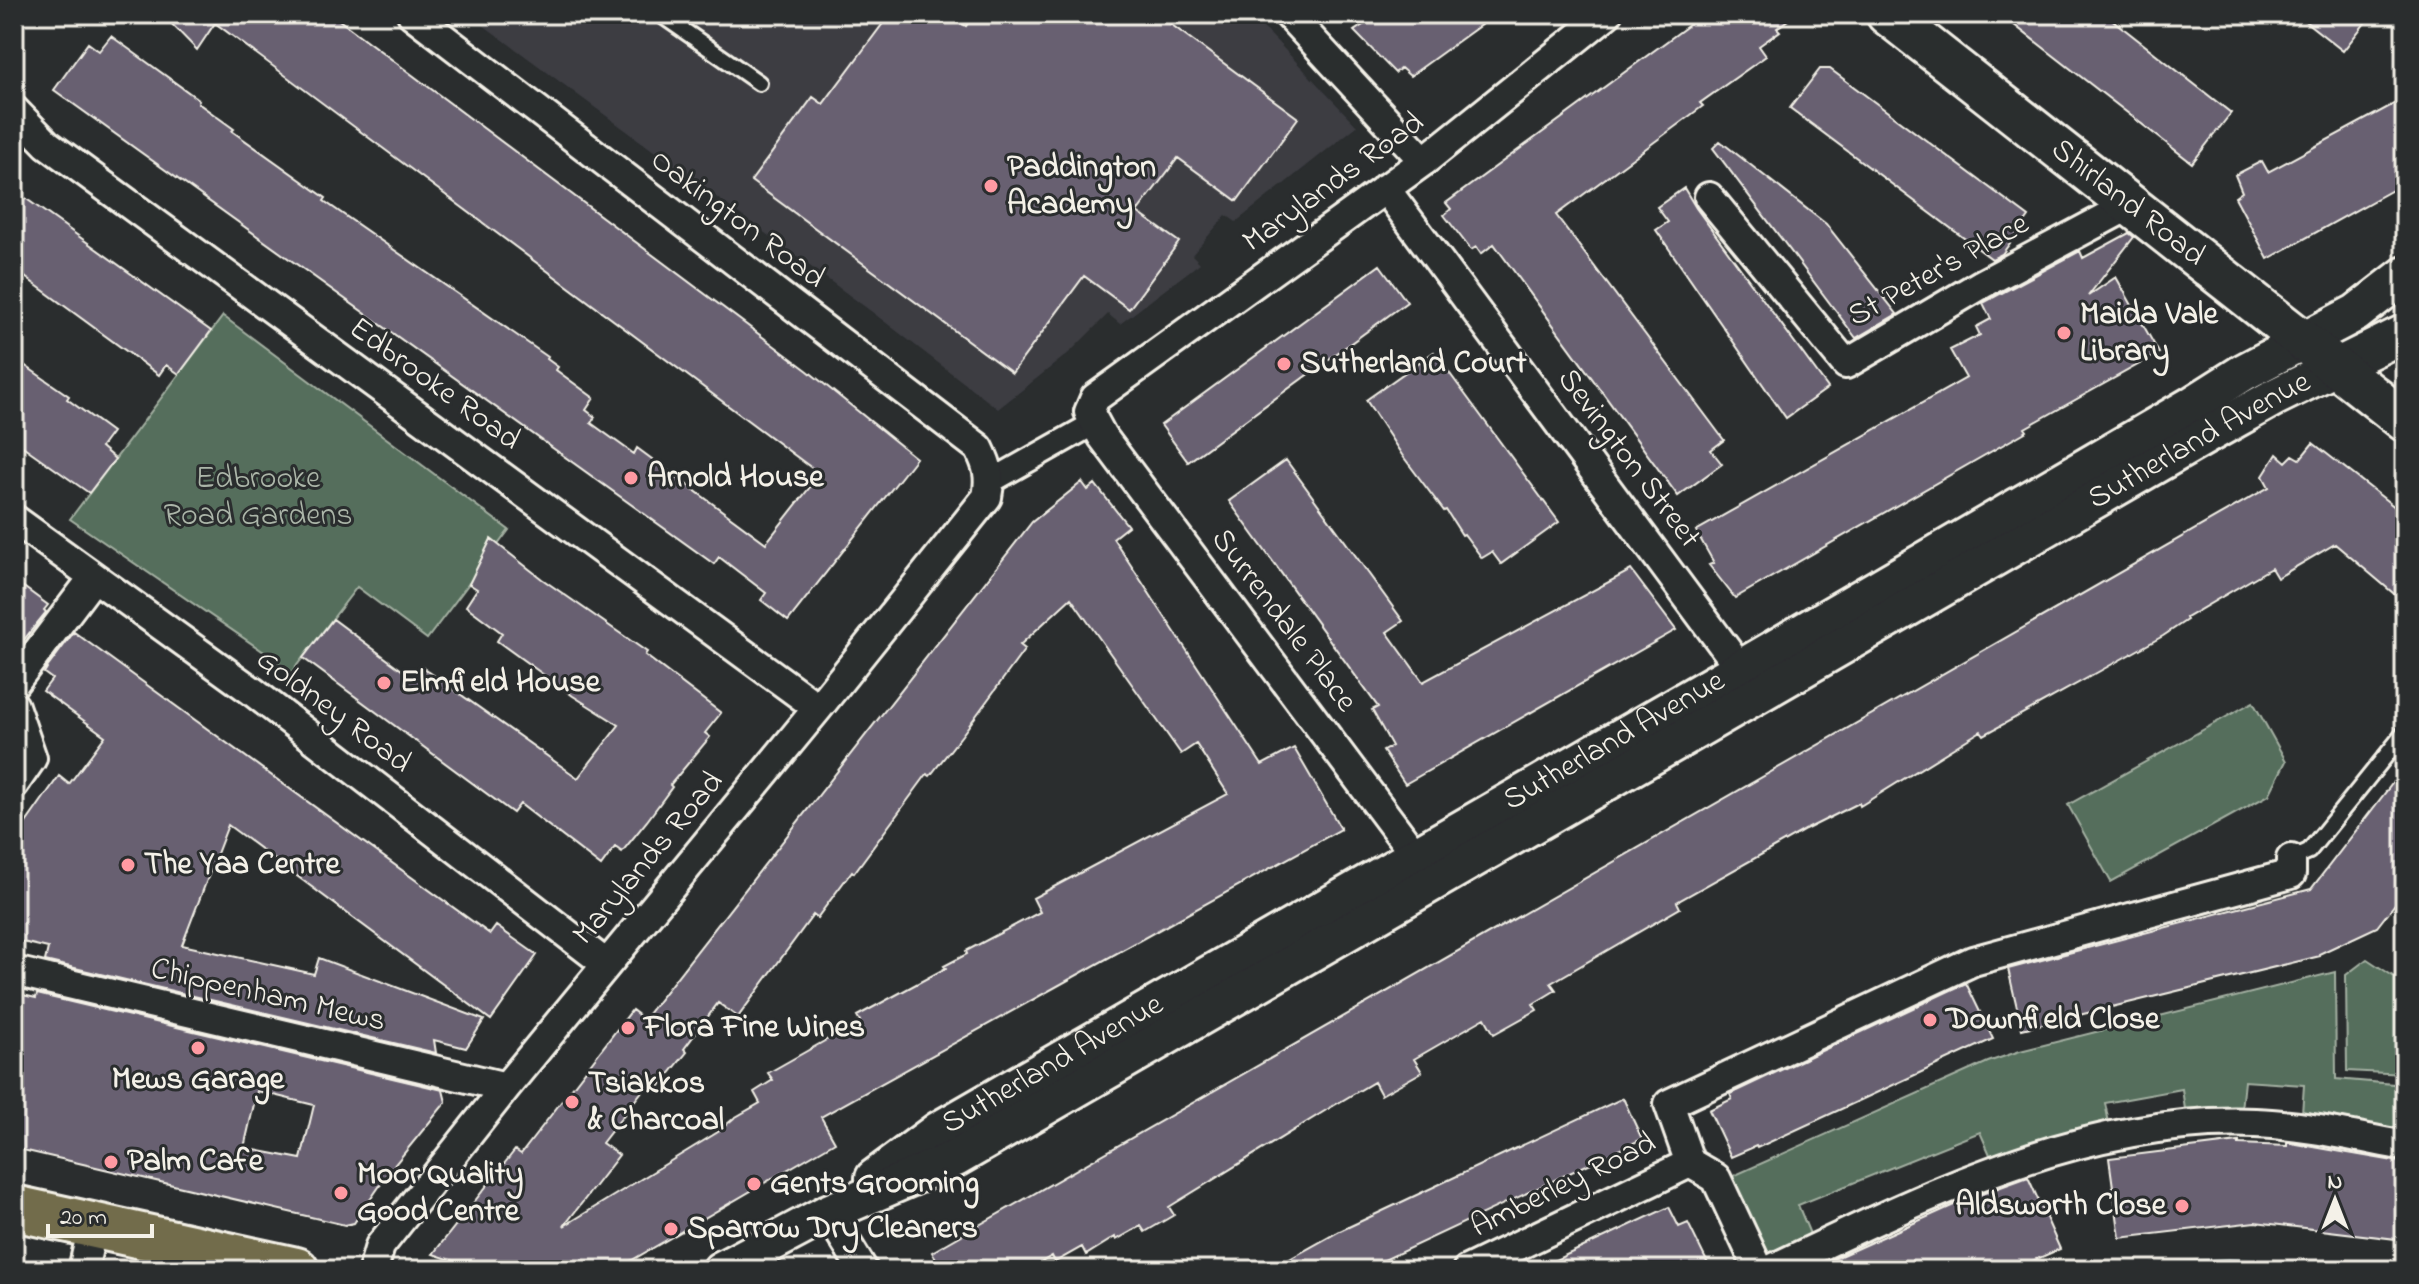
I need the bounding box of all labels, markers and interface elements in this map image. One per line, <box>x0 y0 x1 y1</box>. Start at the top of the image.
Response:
street label: Marylands Road <box>1233 101 1435 265</box>
street label: Shirland Road <box>2040 127 2215 279</box>
street label: Oakington Road <box>639 138 835 302</box>
place label: Paddington Academy <box>1007 145 1156 230</box>
marker: Paddington Academy <box>982 177 1000 195</box>
street label: St Peter's Place <box>1840 201 2039 340</box>
place label: Maida Vale Library <box>2080 292 2219 377</box>
street label: Edbrooke Road <box>338 306 530 464</box>
marker: Maida Vale Library <box>2055 324 2073 342</box>
place label: Sutherland Court <box>1300 341 1527 388</box>
marker: Sutherland Court <box>1275 355 1293 373</box>
street label: Sevington Street <box>1545 359 1712 559</box>
street label: Sutherland Avenue <box>2079 359 2319 522</box>
place label: Arnold House <box>647 455 825 502</box>
park label: Edbrooke Road Gardens <box>163 456 353 540</box>
marker: Arnold House <box>622 469 640 487</box>
street label: Surrendale Place <box>1198 519 1368 723</box>
street label: Goldney Road <box>245 638 421 786</box>
street label: Sutherland Avenue <box>1494 658 1734 824</box>
place label: Elmfield House <box>400 660 602 707</box>
marker: Elmfield House <box>375 674 393 692</box>
street label: Marylands Road <box>562 762 736 956</box>
place label: The Yaa Centre <box>144 842 341 889</box>
marker: The Yaa Centre <box>119 856 137 874</box>
street label: Chippenham Mews <box>146 946 390 1046</box>
street label: Sutherland Avenue <box>933 982 1173 1147</box>
place label: Downfield Close <box>1944 997 2161 1044</box>
place label: Flora Fine Wines <box>642 1005 865 1052</box>
marker: Downfield Close <box>1921 1011 1939 1029</box>
marker: Flora Fine Wines <box>619 1019 637 1037</box>
marker: Mews Garage <box>189 1039 207 1057</box>
place label: Mews Garage <box>112 1057 286 1105</box>
place label: Tsiakkos & Charcoal <box>587 1061 724 1145</box>
marker: Tsiakkos & Charcoal <box>563 1093 581 1111</box>
street label: Amberley Road <box>1463 1121 1665 1251</box>
place label: Palm Cafe <box>127 1139 265 1186</box>
place label: Moor Quality Good Centre <box>357 1152 524 1236</box>
marker: Palm Cafe <box>102 1153 120 1171</box>
north arrow <box>2295 1160 2375 1240</box>
place label: Gents Grooming <box>770 1161 979 1209</box>
text: N <box>2328 1167 2342 1199</box>
marker: Gents Grooming <box>745 1175 763 1193</box>
place label: Aldsworth Close <box>1955 1183 2168 1230</box>
marker: Moor Quality Good Centre <box>332 1184 350 1202</box>
scale bar <box>48 1188 152 1238</box>
marker: Aldsworth Close <box>2173 1197 2191 1215</box>
text: 20 m <box>60 1201 107 1236</box>
place label: Sparrow Dry Cleaners <box>687 1206 978 1254</box>
marker: Sparrow Dry Cleaners <box>662 1220 680 1238</box>

